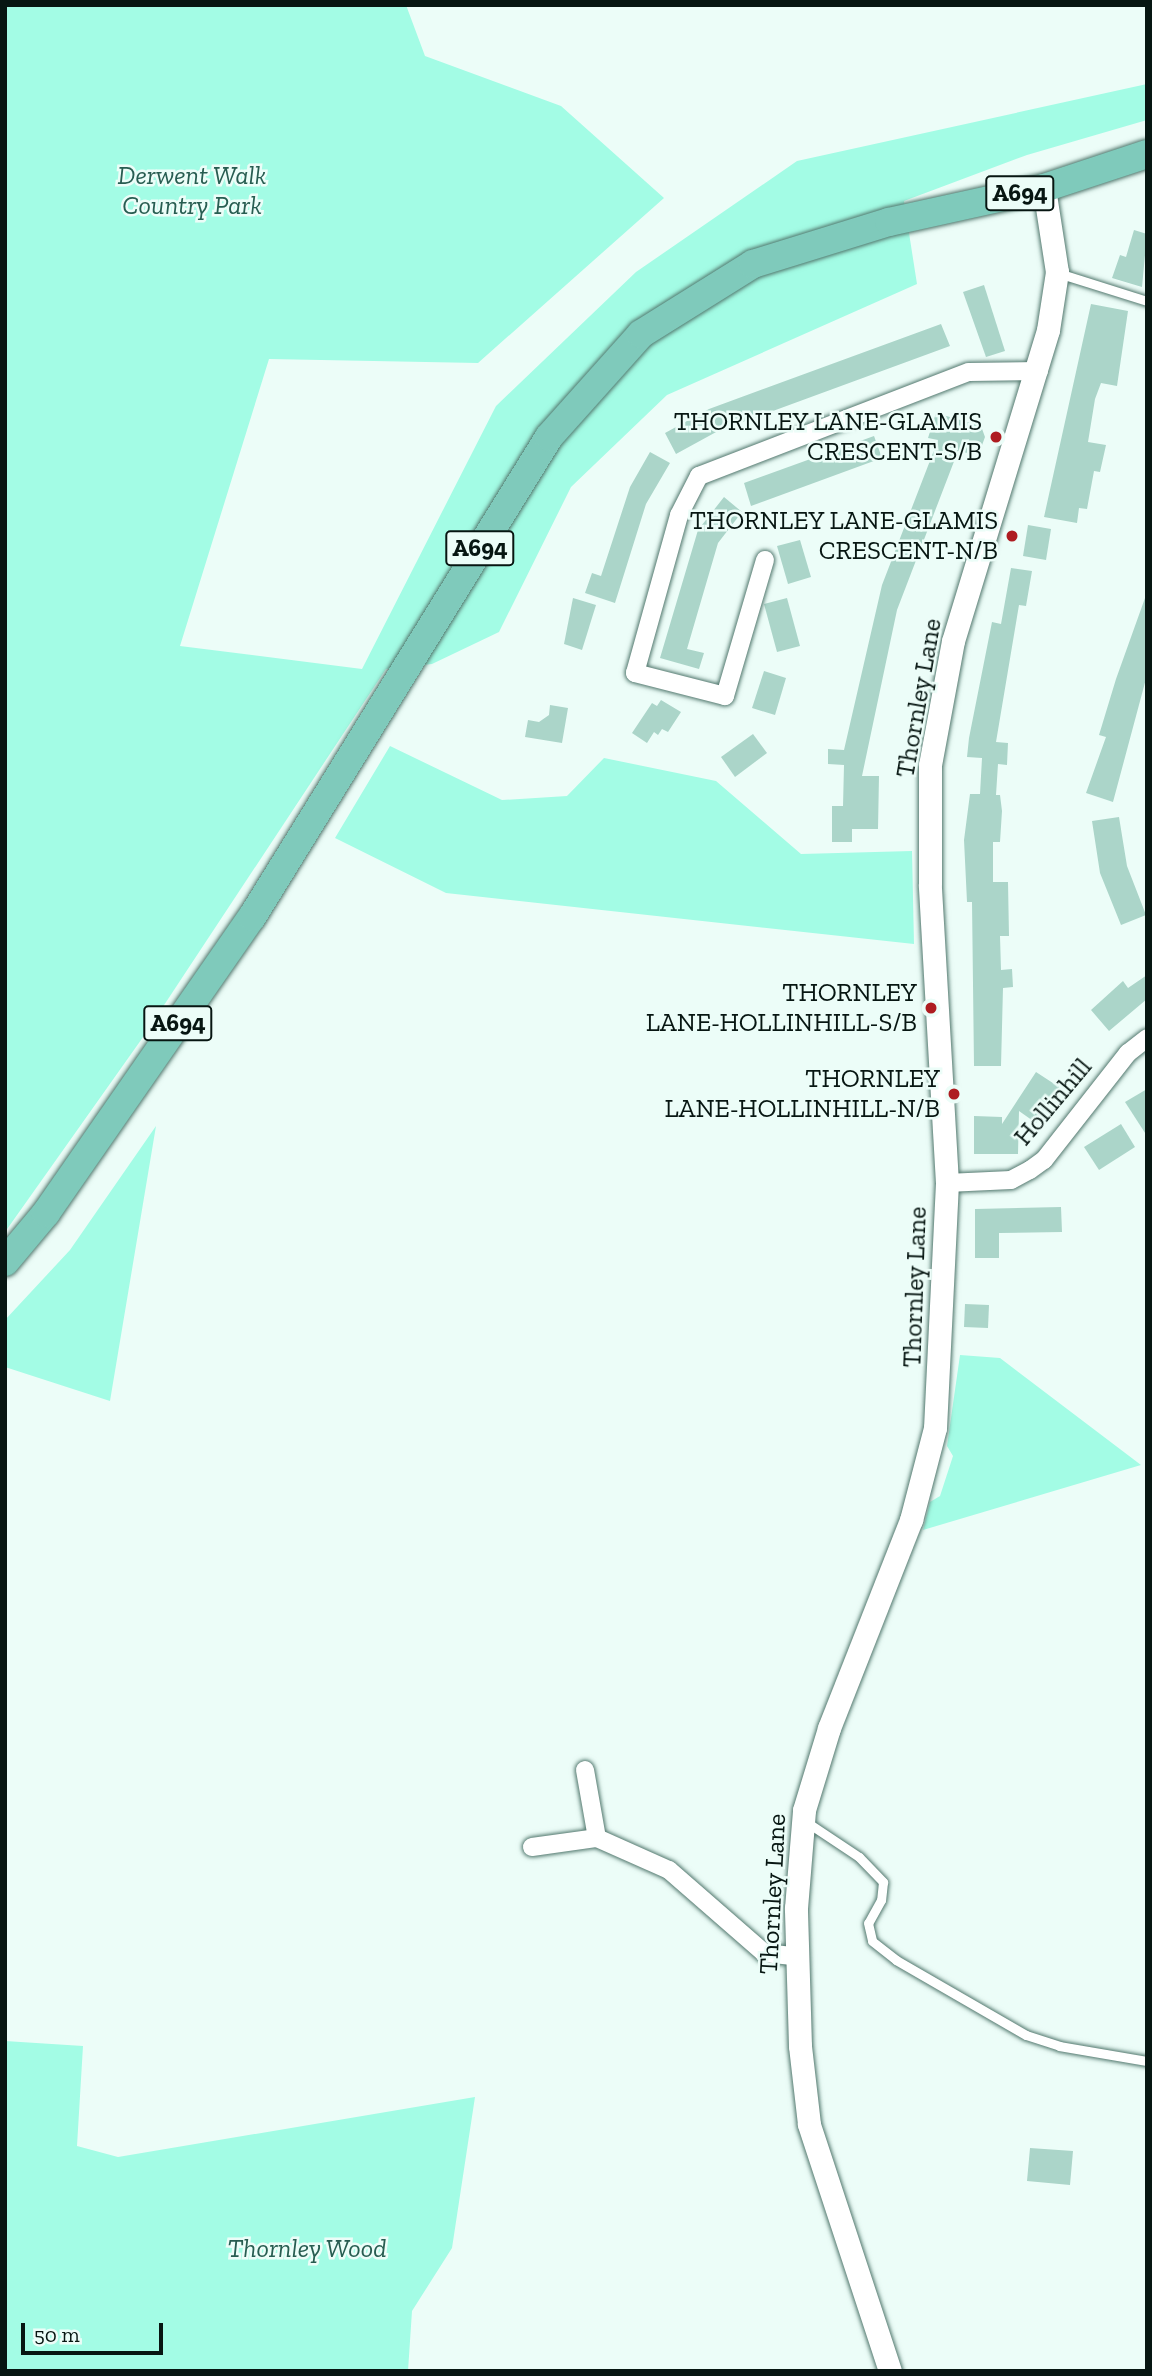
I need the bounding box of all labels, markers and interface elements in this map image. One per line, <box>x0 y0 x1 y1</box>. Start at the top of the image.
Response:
park label: Derwent Walk Country Park <box>117 160 267 222</box>
road number: A694 <box>985 173 1055 214</box>
place label: THORNLEY LANE-GLAMIS CRESCENT-S/B <box>673 406 982 467</box>
marker: THORNLEY LANE-GLAMIS CRESCENT-S/B <box>988 429 1004 445</box>
place label: THORNLEY LANE-GLAMIS CRESCENT-N/B <box>689 505 998 566</box>
road number: A694 <box>445 528 515 568</box>
marker: THORNLEY LANE-GLAMIS CRESCENT-N/B <box>1004 528 1020 544</box>
street label: Thornley Lane <box>890 616 948 780</box>
place label: THORNLEY LANE-HOLLINHILL-S/B <box>646 977 917 1038</box>
marker: THORNLEY LANE-HOLLINHILL-S/B <box>923 1000 939 1016</box>
road number: A694 <box>143 1002 213 1044</box>
street label: Hollinhill <box>1008 1052 1098 1152</box>
place label: THORNLEY LANE-HOLLINHILL-N/B <box>664 1063 940 1124</box>
marker: THORNLEY LANE-HOLLINHILL-N/B <box>946 1086 962 1102</box>
street label: Thornley Lane <box>897 1206 933 1368</box>
street label: Thornley Lane <box>753 1813 793 1975</box>
park label: Thornley Wood <box>227 2233 387 2265</box>
scale bar <box>24 2310 166 2354</box>
text: 50 m <box>34 2322 80 2347</box>

